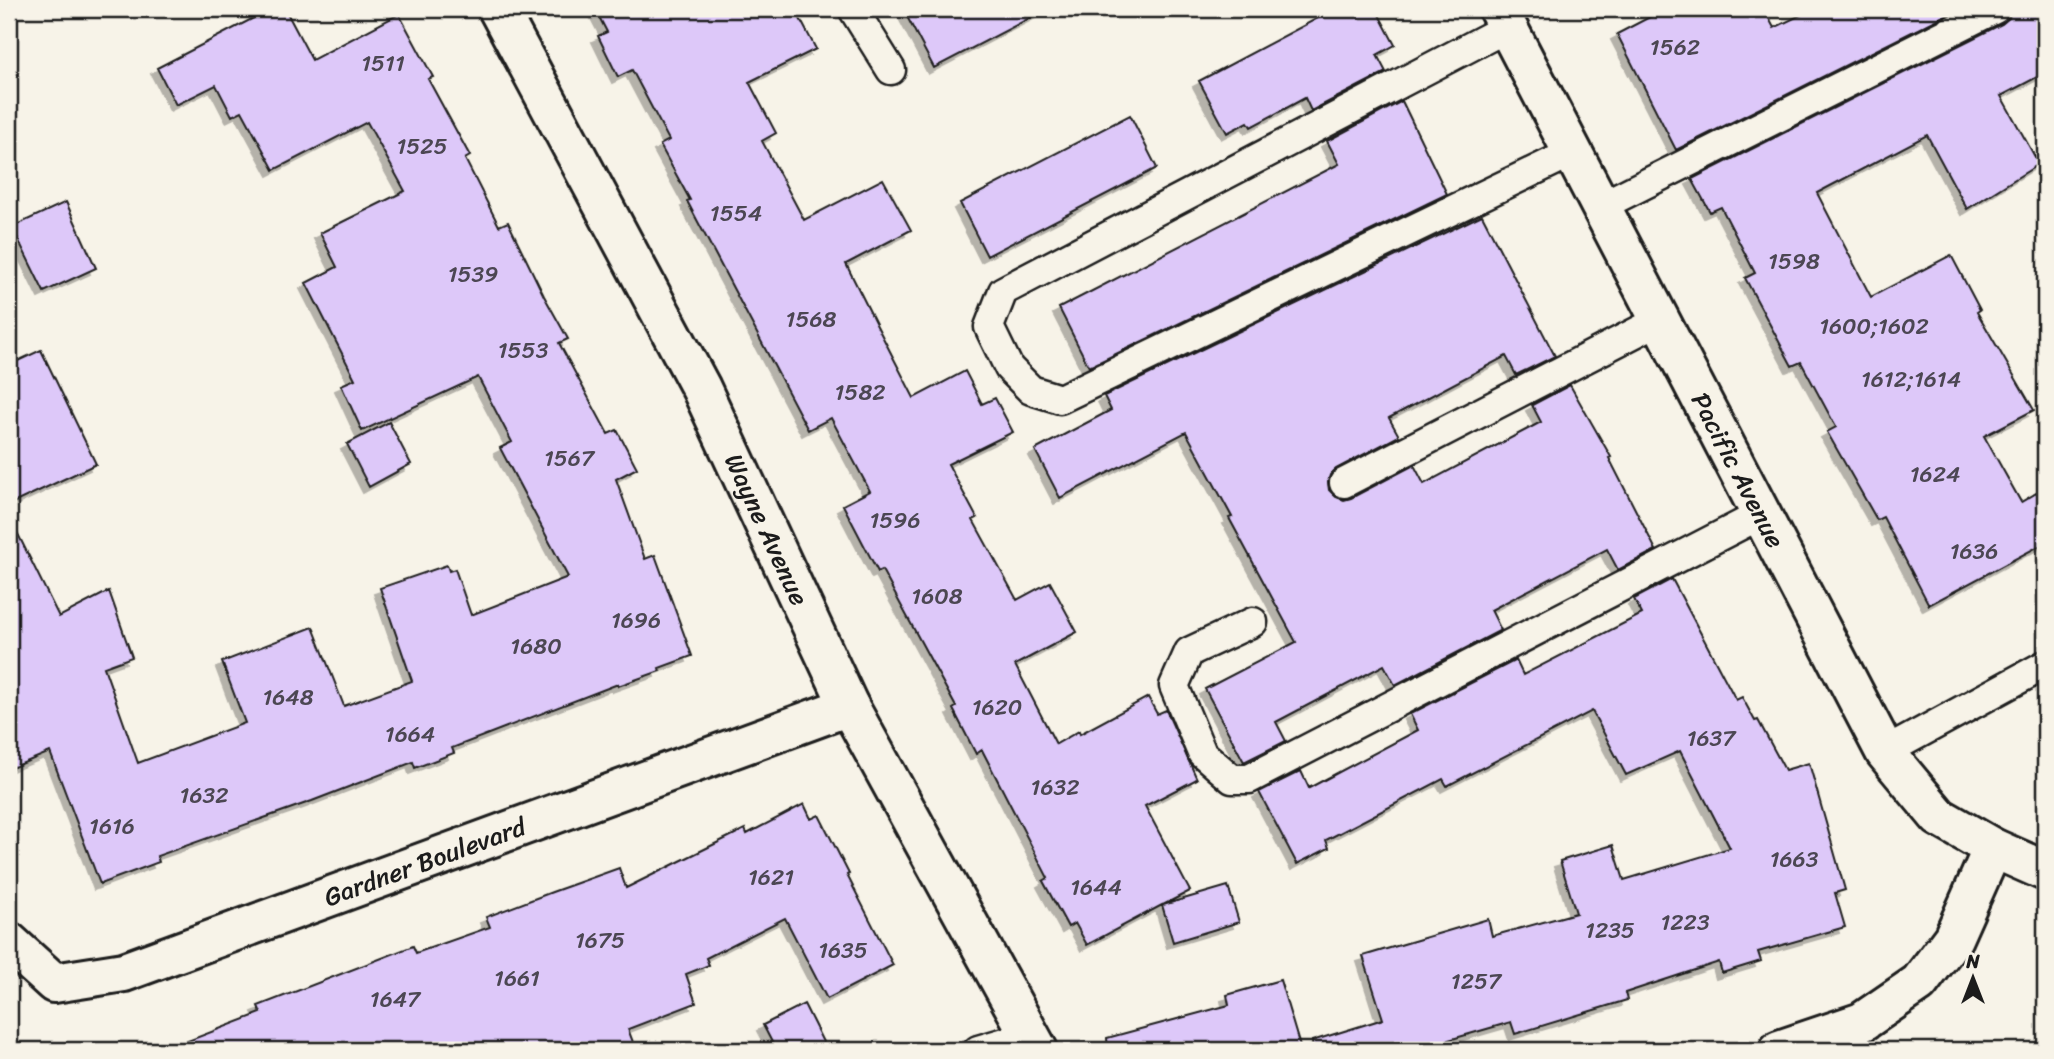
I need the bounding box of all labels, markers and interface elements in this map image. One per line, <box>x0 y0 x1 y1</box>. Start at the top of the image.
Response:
house number: 1562 <box>1650 27 1700 68</box>
house number: 1511 <box>361 43 405 84</box>
house number: 1525 <box>396 126 448 167</box>
house number: 1554 <box>710 193 762 234</box>
house number: 1598 <box>1768 241 1820 282</box>
house number: 1539 <box>448 254 498 295</box>
house number: 1568 <box>786 299 837 340</box>
house number: 1600;1602 <box>1819 306 1929 347</box>
house number: 1553 <box>498 330 549 371</box>
house number: 1612;1614 <box>1861 359 1961 400</box>
house number: 1582 <box>834 372 886 413</box>
street label: Pacific Avenue <box>1678 384 1798 557</box>
house number: 1567 <box>544 438 596 479</box>
street label: Wayne Avenue <box>711 446 822 613</box>
house number: 1624 <box>1910 454 1960 495</box>
house number: 1596 <box>869 500 921 541</box>
house number: 1636 <box>1950 531 1998 572</box>
house number: 1608 <box>911 576 963 617</box>
house number: 1696 <box>611 600 661 641</box>
house number: 1680 <box>510 626 562 667</box>
house number: 1648 <box>262 677 314 718</box>
house number: 1620 <box>972 687 1022 728</box>
house number: 1664 <box>385 714 435 755</box>
house number: 1637 <box>1687 718 1737 759</box>
house number: 1632 <box>1031 767 1079 808</box>
house number: 1632 <box>180 775 228 816</box>
street label: Gardner Boulevard <box>317 803 534 920</box>
house number: 1616 <box>89 806 135 847</box>
house number: 1663 <box>1770 839 1819 880</box>
house number: 1621 <box>748 857 794 898</box>
house number: 1644 <box>1070 867 1122 908</box>
house number: 1223 <box>1660 902 1710 943</box>
house number: 1235 <box>1585 910 1635 951</box>
house number: 1675 <box>575 920 625 961</box>
house number: 1635 <box>818 930 868 971</box>
north arrow <box>1938 944 2008 1014</box>
text: N <box>1965 945 1980 978</box>
house number: 1661 <box>494 958 540 999</box>
house number: 1257 <box>1451 961 1503 1002</box>
house number: 1647 <box>370 979 422 1020</box>

